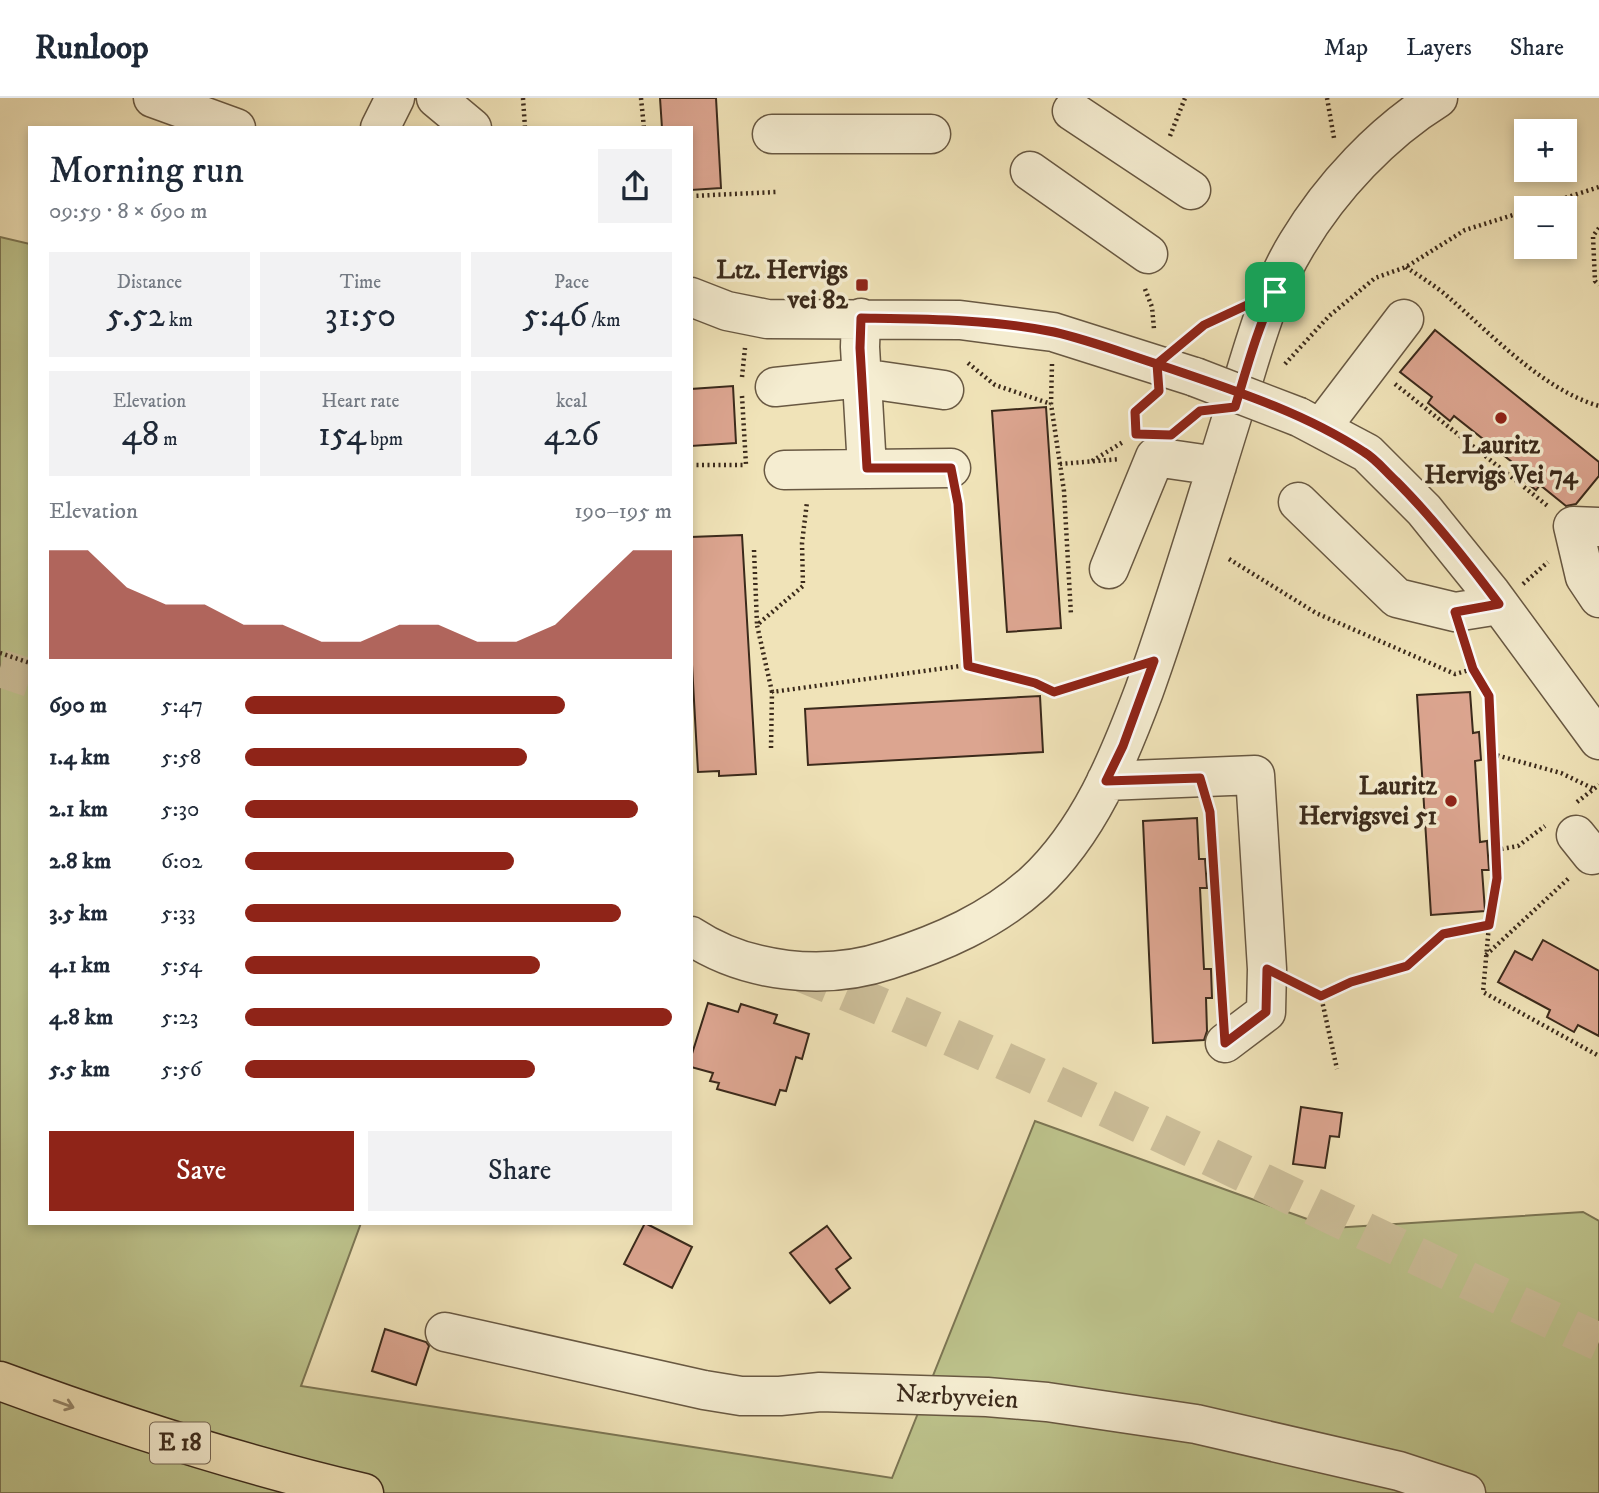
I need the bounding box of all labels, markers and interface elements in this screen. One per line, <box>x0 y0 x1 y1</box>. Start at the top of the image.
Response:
text: Runloop <box>35 28 149 69</box>
text: Map <box>1324 33 1368 63</box>
text: Layers <box>1406 33 1472 63</box>
text: Share <box>1510 33 1564 63</box>
map controls <box>1514 119 1577 259</box>
button: + <box>1514 119 1577 182</box>
text: Morning run <box>49 147 244 195</box>
button: share <box>598 149 672 223</box>
button: − <box>1514 196 1577 259</box>
text: 09:59 · 8 × 690 m <box>49 197 208 226</box>
place label: Ltz. Hervigs vei 82 <box>716 254 849 317</box>
pin <box>1245 262 1305 322</box>
text: Distance <box>117 271 182 294</box>
text: Time <box>340 271 381 294</box>
text: Pace <box>554 271 589 294</box>
icon: arrive <box>1256 273 1294 311</box>
marker: Ltz. Hervigs vei 82 <box>854 277 870 293</box>
text: 5.52 <box>106 294 165 338</box>
text: 31:50 <box>325 294 396 338</box>
text: 5:46 <box>523 294 587 338</box>
text: km <box>165 309 193 332</box>
text: /km <box>587 309 620 332</box>
text: Elevation <box>113 390 186 413</box>
text: Heart rate <box>322 390 399 413</box>
text: kcal <box>556 390 587 413</box>
marker: Lauritz Hervigs Vei 74 <box>1493 410 1509 426</box>
text: 48 <box>121 413 159 457</box>
text: 154 <box>318 413 366 457</box>
text: 426 <box>544 413 599 457</box>
text: m <box>159 428 178 451</box>
text: bpm <box>366 428 403 451</box>
place label: Lauritz Hervigs Vei 74 <box>1424 429 1579 492</box>
text: Elevation <box>49 497 138 526</box>
text: 190–195 m <box>574 497 672 526</box>
text: 690 m <box>49 691 107 720</box>
text: 5:47 <box>161 691 203 720</box>
text: 1.4 km <box>49 743 110 772</box>
text: 5:58 <box>161 743 201 772</box>
place label: Lauritz Hervigsvei 51 <box>1298 770 1438 833</box>
marker: Lauritz Hervigsvei 51 <box>1443 793 1459 809</box>
text: 2.1 km <box>49 795 108 824</box>
text: 5:30 <box>161 795 199 824</box>
text: 2.8 km <box>49 847 111 876</box>
text: 6:02 <box>161 847 203 876</box>
text: 3.5 km <box>49 899 108 928</box>
text: 5:33 <box>161 899 196 928</box>
text: 4.1 km <box>49 951 110 980</box>
text: 5:54 <box>161 951 202 980</box>
text: 4.8 km <box>49 1003 113 1032</box>
text: 5:23 <box>161 1003 198 1032</box>
text: 5.5 km <box>49 1055 110 1084</box>
text: 5:56 <box>161 1055 202 1084</box>
button: Save <box>49 1131 354 1211</box>
button: Share <box>368 1131 672 1211</box>
street label: Nærbyveien <box>895 1377 1020 1417</box>
one-way arrow <box>53 1399 75 1412</box>
road number: E 18 <box>150 1422 210 1464</box>

